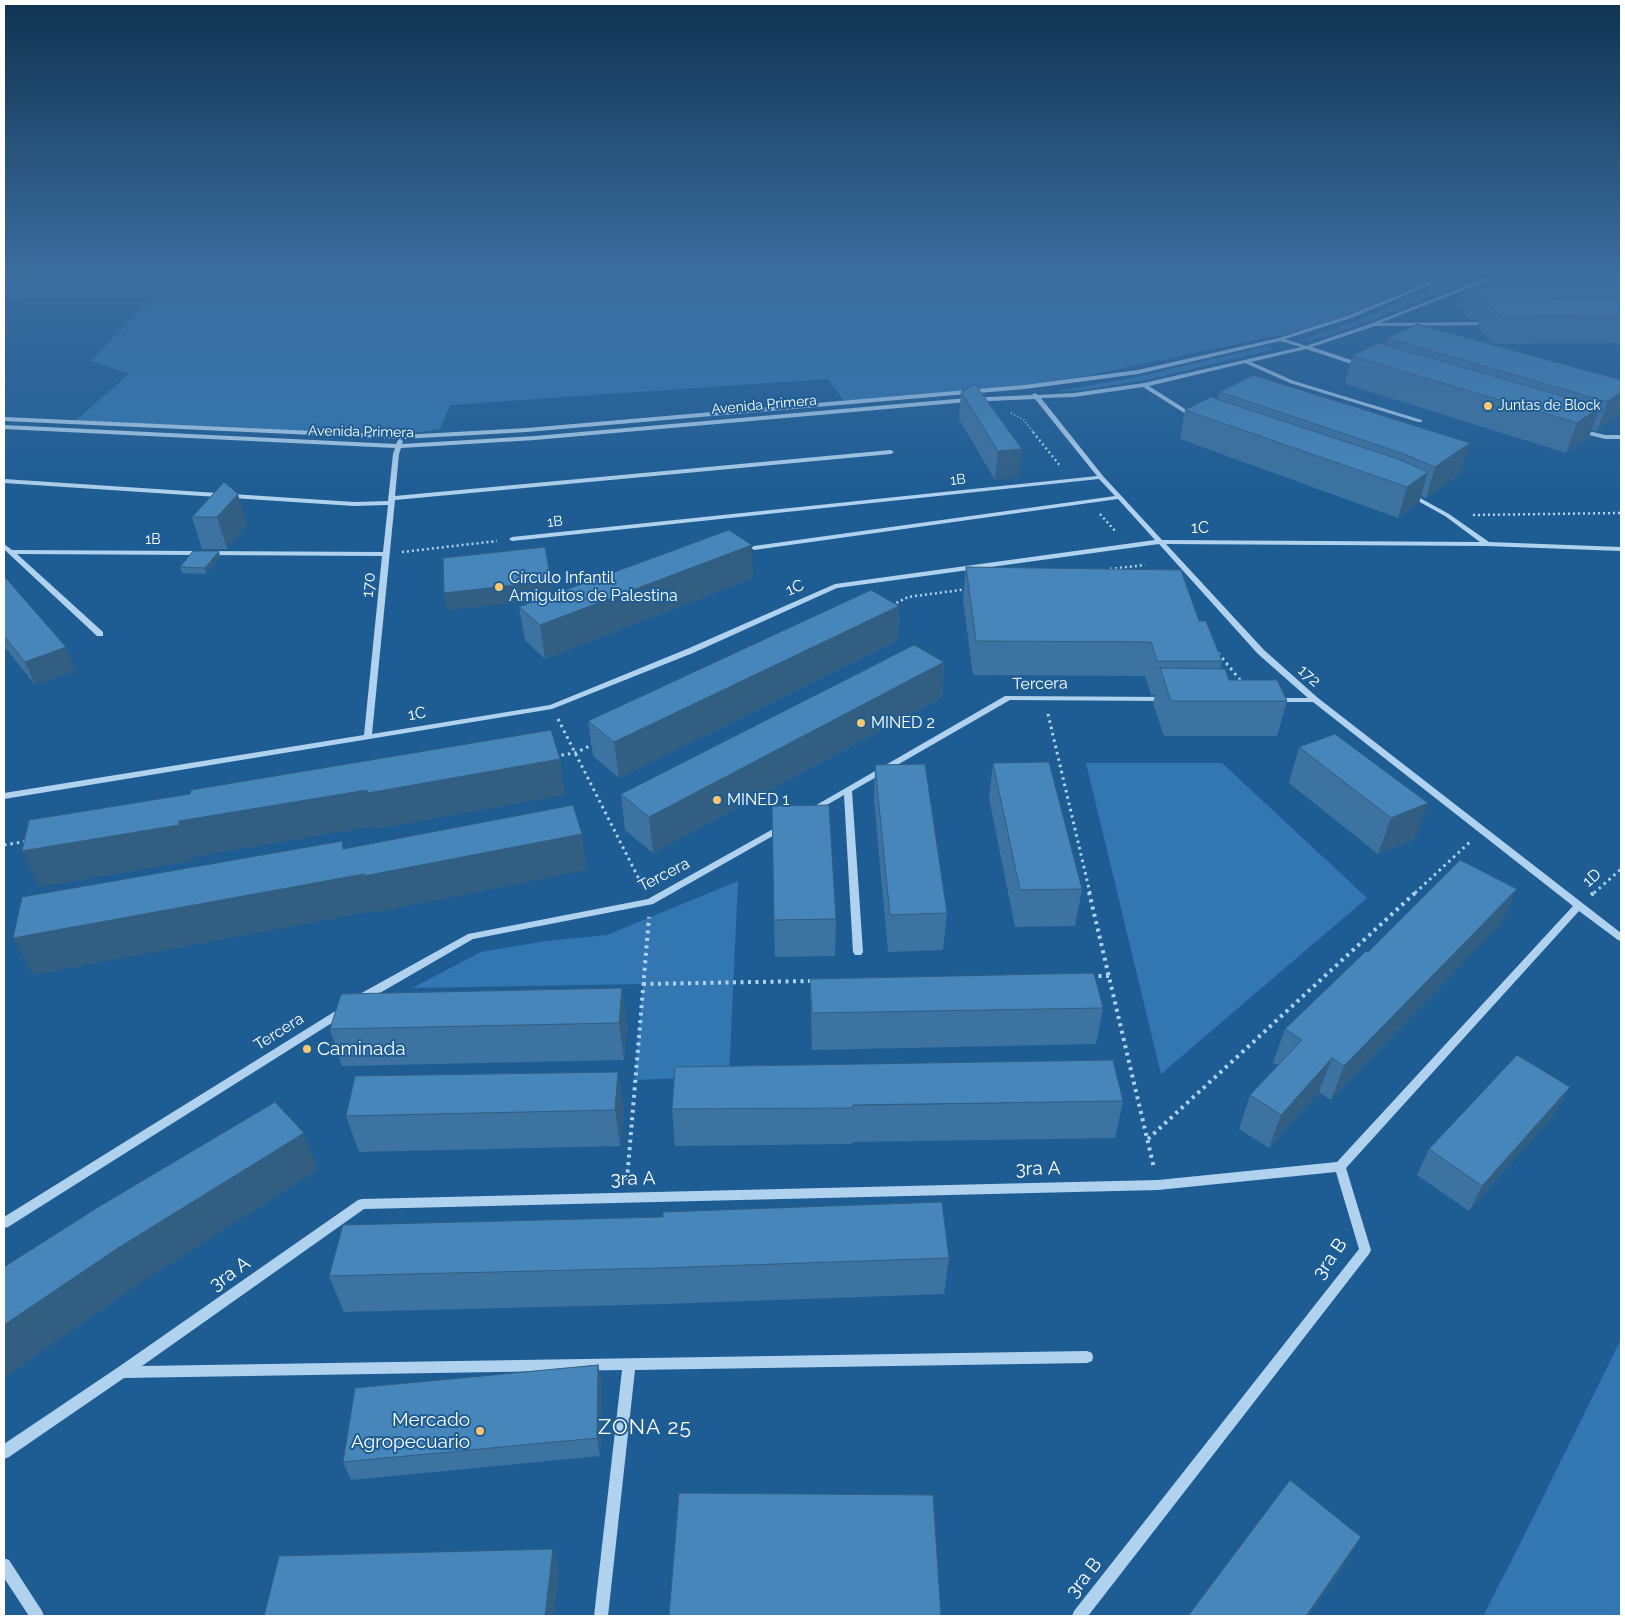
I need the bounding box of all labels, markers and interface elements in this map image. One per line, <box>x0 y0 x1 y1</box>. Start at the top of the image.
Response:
street label: Avenida Primera <box>711 392 817 418</box>
place label: Juntas de Block <box>1498 398 1601 414</box>
marker: Juntas de Block <box>1482 400 1494 412</box>
street label: Avenida Primera <box>308 423 414 441</box>
street label: 1B <box>950 471 966 489</box>
street label: 1B <box>547 513 563 531</box>
street label: 1C <box>1191 518 1209 538</box>
street label: 1B <box>145 532 161 548</box>
place label: Círculo Infantil Amiguitos de Palestina <box>509 568 678 606</box>
street label: 170 <box>358 572 380 598</box>
street label: 1C <box>783 576 807 600</box>
marker: Círculo Infantil Amiguitos de Palestina <box>493 581 505 593</box>
street label: 172 <box>1294 661 1324 691</box>
street label: Tercera <box>1012 674 1068 694</box>
street label: 1C <box>407 703 427 725</box>
place label: MINED 2 <box>871 713 935 733</box>
marker: MINED 2 <box>855 717 867 729</box>
place label: MINED 1 <box>727 790 789 810</box>
marker: MINED 1 <box>711 794 723 806</box>
street label: Tercera <box>635 854 693 896</box>
street label: 1D <box>1579 865 1605 891</box>
street label: Tercera <box>251 1009 307 1055</box>
place label: Caminada <box>317 1038 406 1060</box>
marker: Caminada <box>301 1043 313 1055</box>
street label: 3ra A <box>1015 1157 1061 1181</box>
street label: 3ra A <box>610 1167 656 1191</box>
street label: 3ra B <box>1308 1234 1352 1284</box>
street label: 3ra A <box>205 1252 255 1296</box>
place label: Mercado Agropecuario <box>351 1409 470 1453</box>
district label: ZONA 25 <box>597 1415 693 1441</box>
marker: Mercado Agropecuario <box>474 1425 486 1437</box>
street label: 3ra B <box>1061 1553 1107 1603</box>

